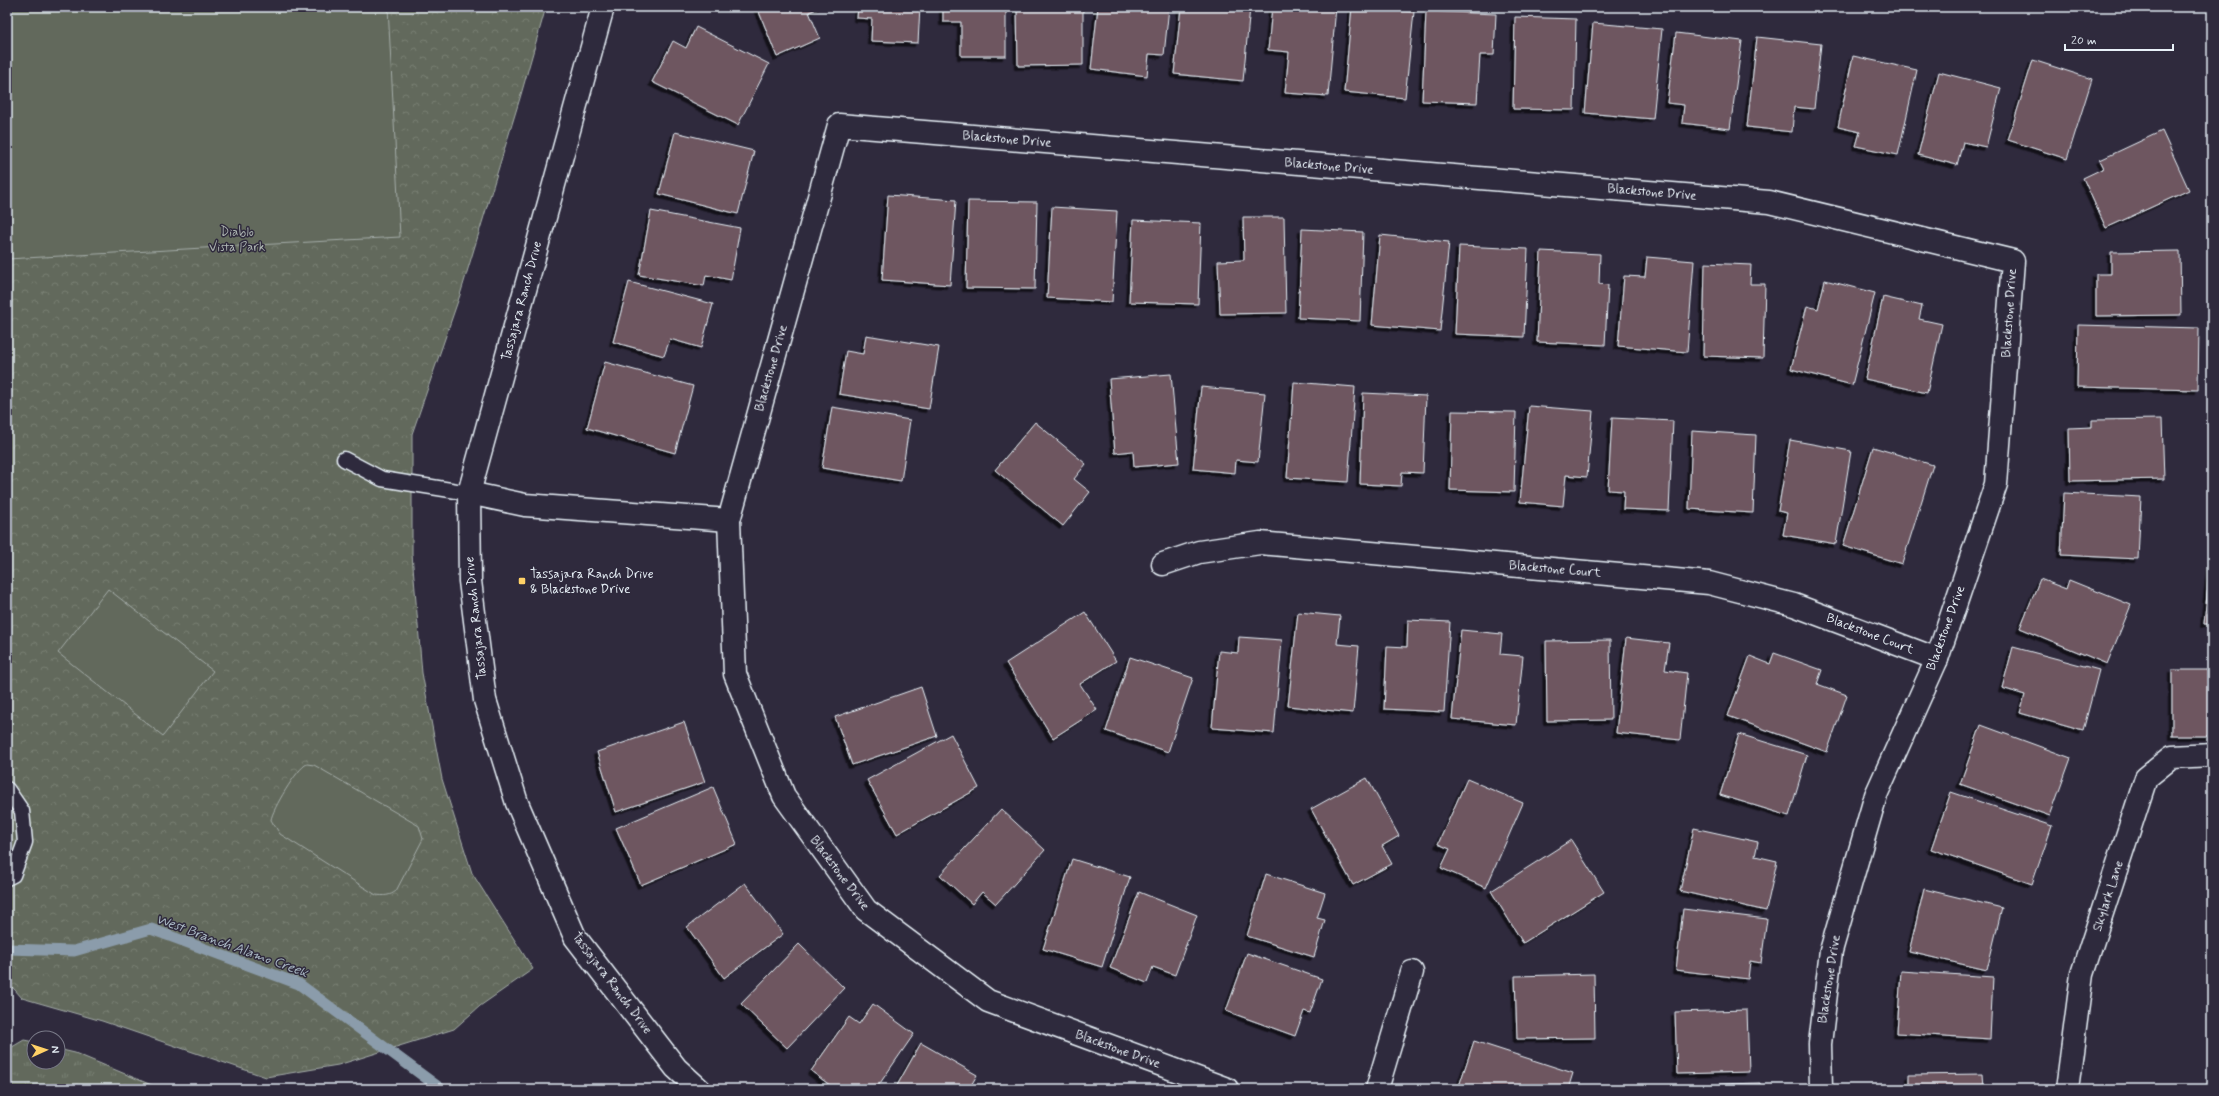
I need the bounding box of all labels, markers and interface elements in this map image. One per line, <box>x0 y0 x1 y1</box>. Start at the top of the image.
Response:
scale bar <box>2065 26 2173 52</box>
text: 20 m <box>2071 33 2097 49</box>
street label: Blackstone Drive <box>962 127 1052 151</box>
street label: Blackstone Drive <box>1284 154 1374 178</box>
street label: Blackstone Drive <box>1607 180 1697 204</box>
park label: Diablo Vista Park <box>209 224 266 256</box>
street label: Tassajara Ranch Drive <box>498 239 546 363</box>
street label: Blackstone Drive <box>1997 268 2021 358</box>
street label: Blackstone Drive <box>750 323 792 413</box>
street label: Tassajara Ranch Drive <box>461 556 491 680</box>
street label: Blackstone Court <box>1508 557 1602 582</box>
place label: Tassajara Ranch Drive & Blackstone Drive <box>530 566 654 598</box>
marker: Tassajara Ranch Drive & Blackstone Drive <box>517 576 527 586</box>
street label: Blackstone Drive <box>1923 583 1969 673</box>
street label: Blackstone Court <box>1824 610 1917 659</box>
street label: Blackstone Drive <box>806 832 874 914</box>
street label: Skylark Lane <box>2089 858 2128 934</box>
water label: West Branch Alamo Creek <box>154 910 311 982</box>
street label: Tassajara Ranch Drive <box>568 929 656 1038</box>
street label: Blackstone Drive <box>1814 933 1844 1025</box>
street label: Blackstone Drive <box>1073 1026 1163 1072</box>
north arrow <box>26 1030 66 1070</box>
text: N <box>48 1046 62 1054</box>

